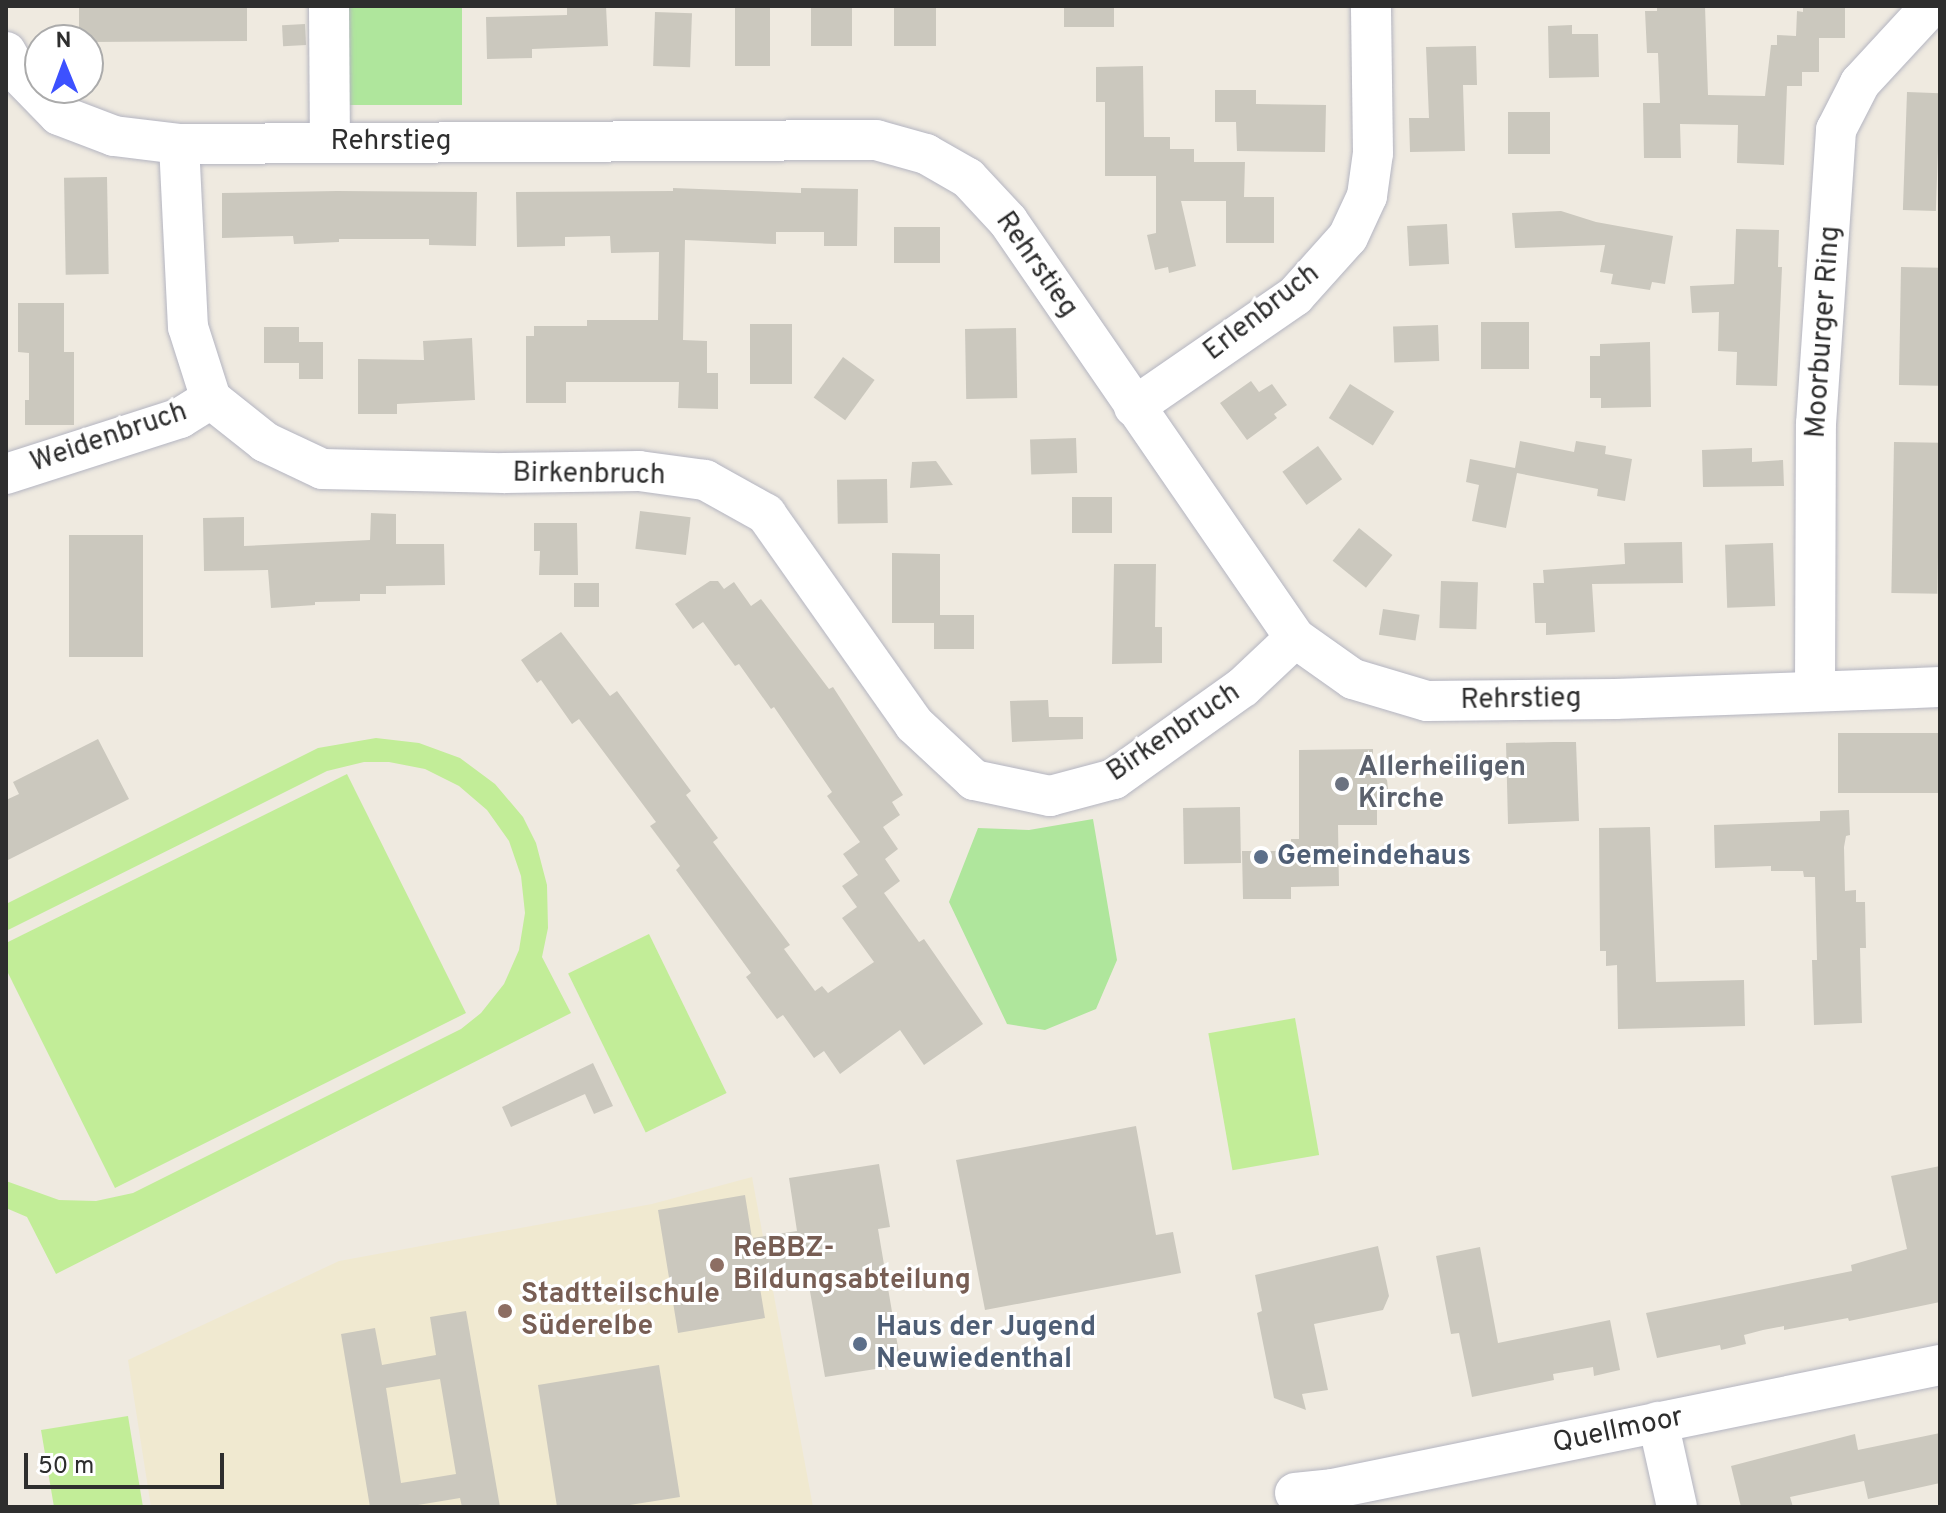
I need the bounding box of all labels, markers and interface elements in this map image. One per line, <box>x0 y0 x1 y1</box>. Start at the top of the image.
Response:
north arrow <box>24 24 104 104</box>
text: N <box>55 28 72 55</box>
street label: Rehrstieg <box>330 125 452 159</box>
street label: Rehrstieg <box>988 206 1084 324</box>
street label: Moorburger Ring <box>1800 225 1848 439</box>
street label: Erlenbruch <box>1198 257 1326 369</box>
street label: Weidenbruch <box>26 395 192 481</box>
street label: Birkenbruch <box>512 457 666 493</box>
street label: Birkenbruch <box>1101 676 1247 790</box>
street label: Rehrstieg <box>1460 682 1582 718</box>
place label: Allerheiligen Kirche <box>1358 751 1526 817</box>
marker: Allerheiligen Kirche <box>1333 775 1351 793</box>
place label: Gemeindehaus <box>1277 840 1471 874</box>
marker: Gemeindehaus <box>1252 848 1270 866</box>
place label: ReBBZ- Bildungsabteilung <box>733 1232 971 1298</box>
marker: ReBBZ- Bildungsabteilung <box>708 1256 726 1274</box>
place label: Stadtteilschule Süderelbe <box>521 1278 720 1344</box>
marker: Stadtteilschule Süderelbe <box>496 1302 514 1320</box>
place label: Haus der Jugend Neuwiedenthal <box>876 1311 1096 1377</box>
marker: Haus der Jugend Neuwiedenthal <box>851 1335 869 1353</box>
street label: Quellmoor <box>1550 1401 1686 1461</box>
scale bar <box>28 1437 228 1487</box>
text: 50 m <box>38 1452 94 1482</box>

